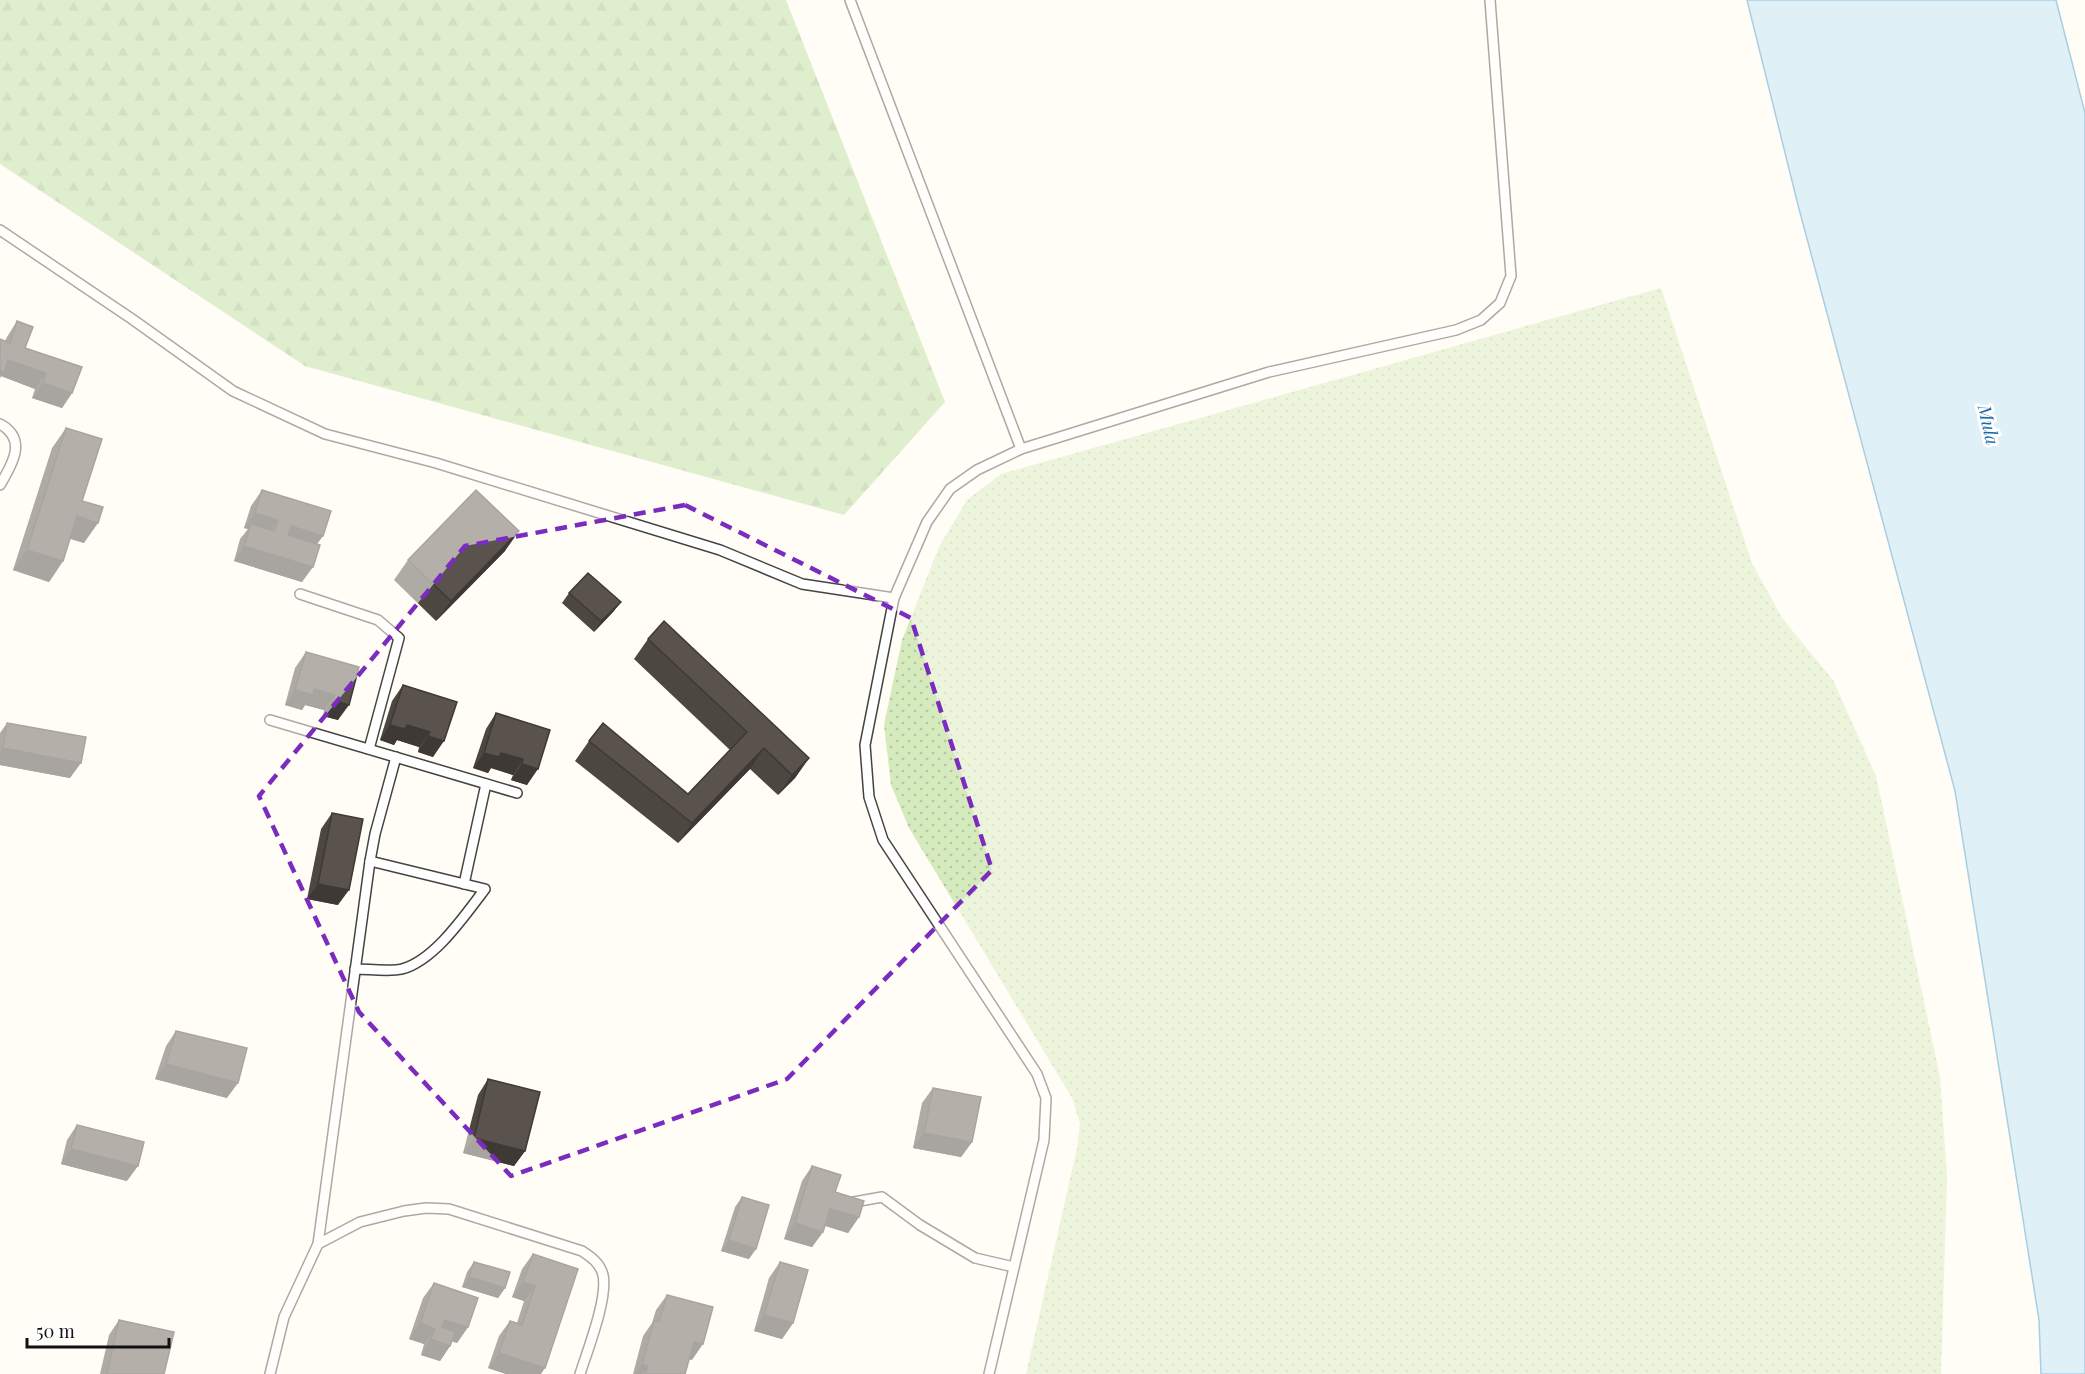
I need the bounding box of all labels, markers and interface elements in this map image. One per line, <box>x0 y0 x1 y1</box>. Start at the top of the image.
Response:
water label: Mula <box>1973 402 2005 447</box>
scale bar <box>27 1311 170 1349</box>
text: 50 m <box>36 1319 75 1343</box>

